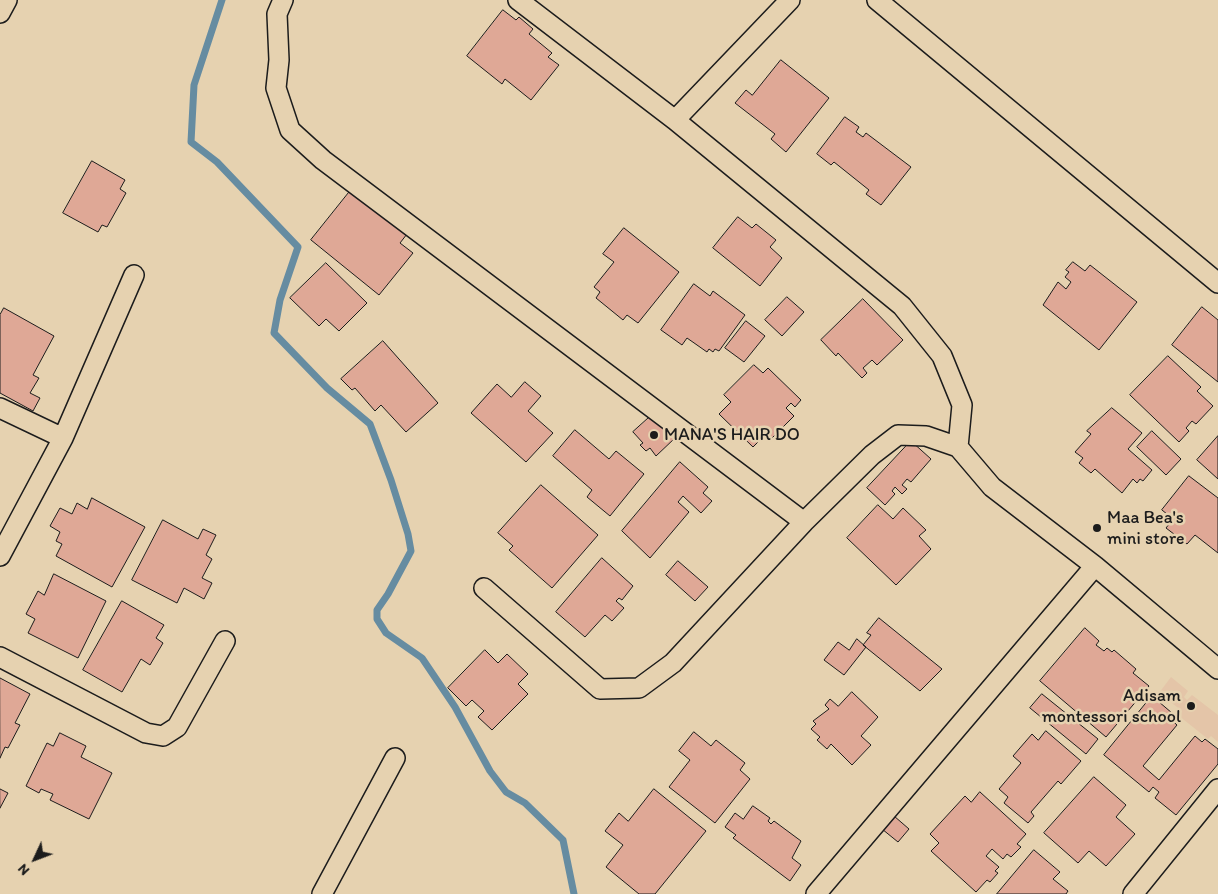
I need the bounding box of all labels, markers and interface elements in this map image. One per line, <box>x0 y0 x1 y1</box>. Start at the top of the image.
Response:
place label: MANA'S HAIR DO <box>664 424 800 446</box>
marker: MANA'S HAIR DO <box>648 429 660 441</box>
place label: Maa Bea's mini store <box>1107 507 1185 550</box>
marker: Maa Bea's mini store <box>1091 522 1103 534</box>
place label: Adisam montessori school <box>1042 685 1181 728</box>
marker: Adisam montessori school <box>1185 700 1197 712</box>
north arrow <box>10 834 60 884</box>
text: N <box>14 860 33 879</box>

